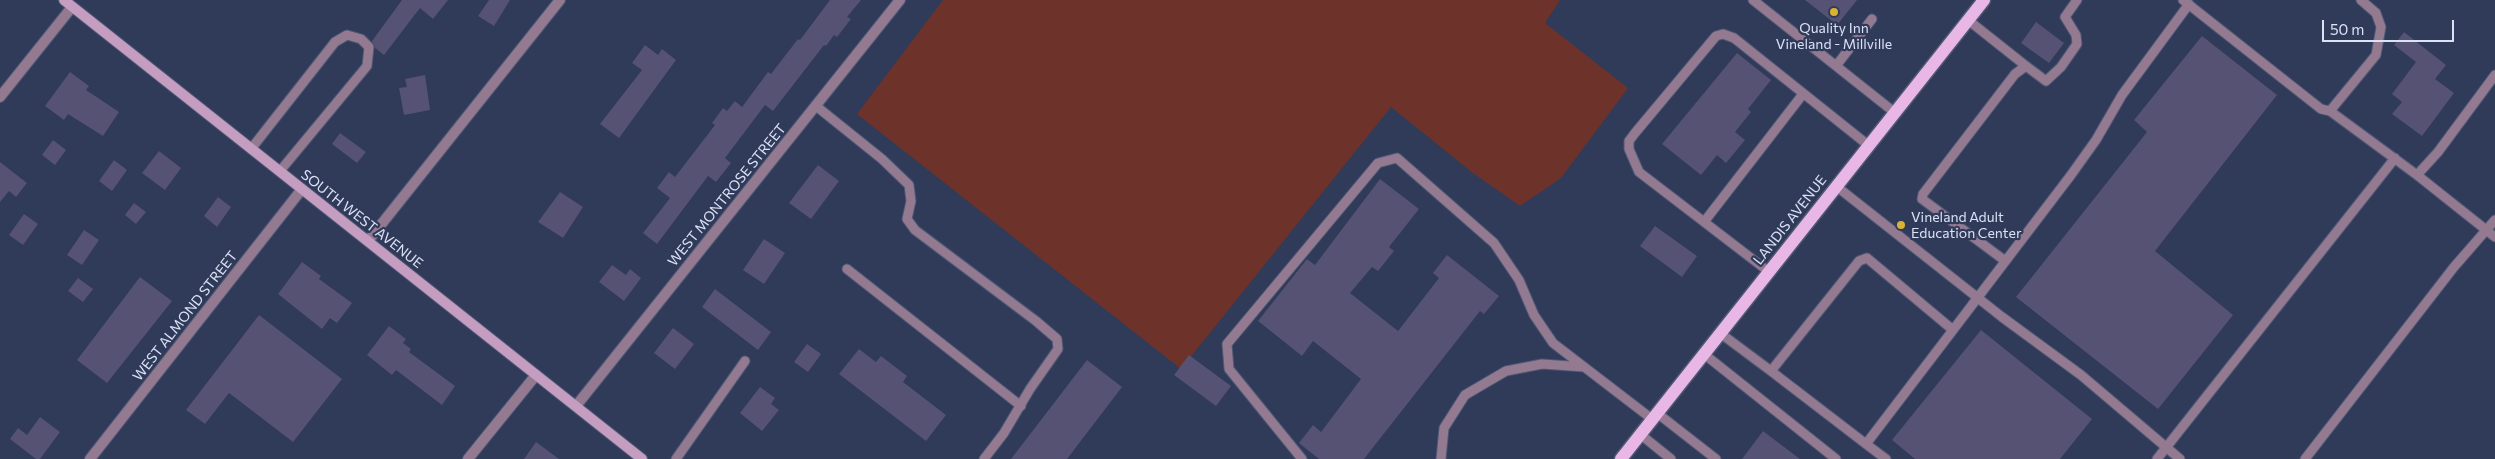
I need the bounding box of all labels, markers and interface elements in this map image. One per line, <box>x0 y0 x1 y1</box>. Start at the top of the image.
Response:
marker: Quality Inn Vineland - Millville <box>1828 6 1840 18</box>
scale bar <box>2325 10 2458 42</box>
place label: Quality Inn Vineland - Millville <box>1776 20 1892 52</box>
text: 50 m <box>2330 20 2364 38</box>
street label: WEST MONTROSE STREET <box>664 120 790 270</box>
street label: SOUTH WEST AVENUE <box>298 166 426 272</box>
street label: LANDIS AVENUE <box>1750 172 1830 268</box>
place label: Vineland Adult Education Center <box>1911 209 2021 242</box>
marker: Vineland Adult Education Center <box>1895 219 1907 231</box>
street label: WEST ALMOND STREET <box>129 248 241 384</box>

